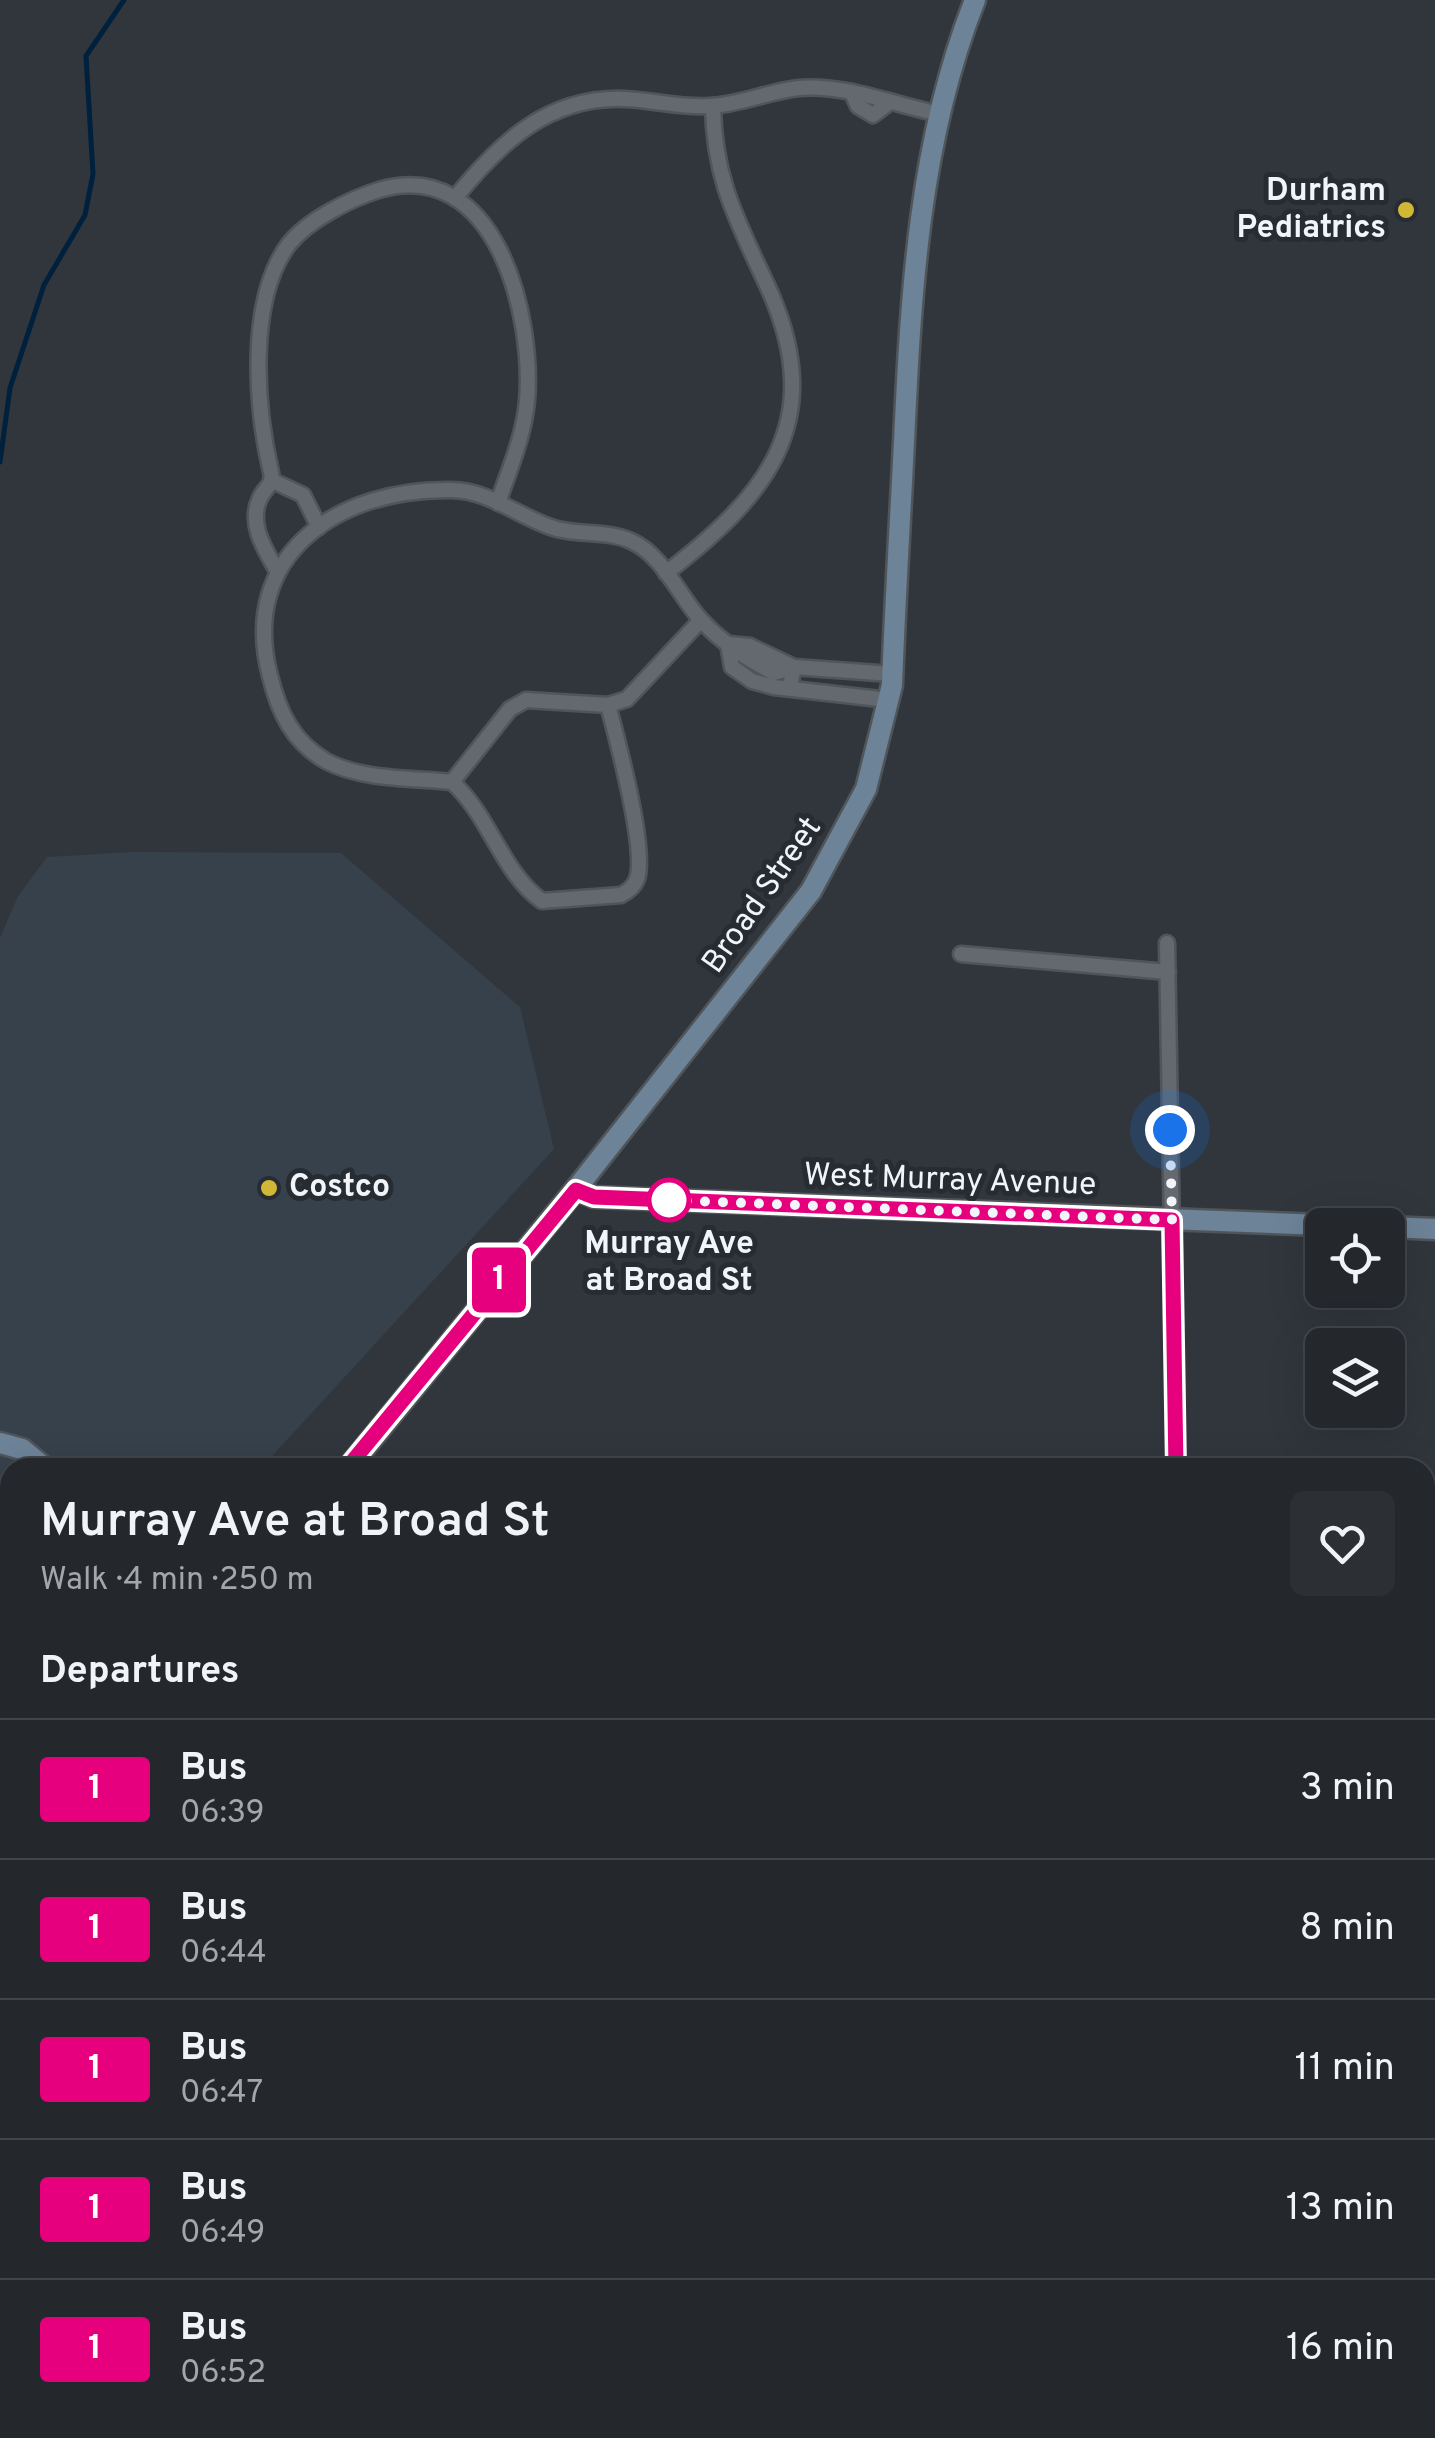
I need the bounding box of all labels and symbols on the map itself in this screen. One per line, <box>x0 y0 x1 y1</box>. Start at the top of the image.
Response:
place label: Durham Pediatrics <box>1236 172 1386 249</box>
marker: Durham Pediatrics <box>1395 199 1417 221</box>
street label: Broad Street <box>694 810 832 982</box>
your location <box>1145 1105 1195 1155</box>
street label: West Murray Avenue <box>803 1156 1097 1206</box>
place label: Costco <box>289 1168 390 1208</box>
marker: Costco <box>258 1177 280 1199</box>
marker: Murray Ave at Broad St <box>648 1179 690 1221</box>
place label: Murray Ave at Broad St <box>584 1225 754 1302</box>
line badge: 1 <box>466 1248 532 1312</box>

